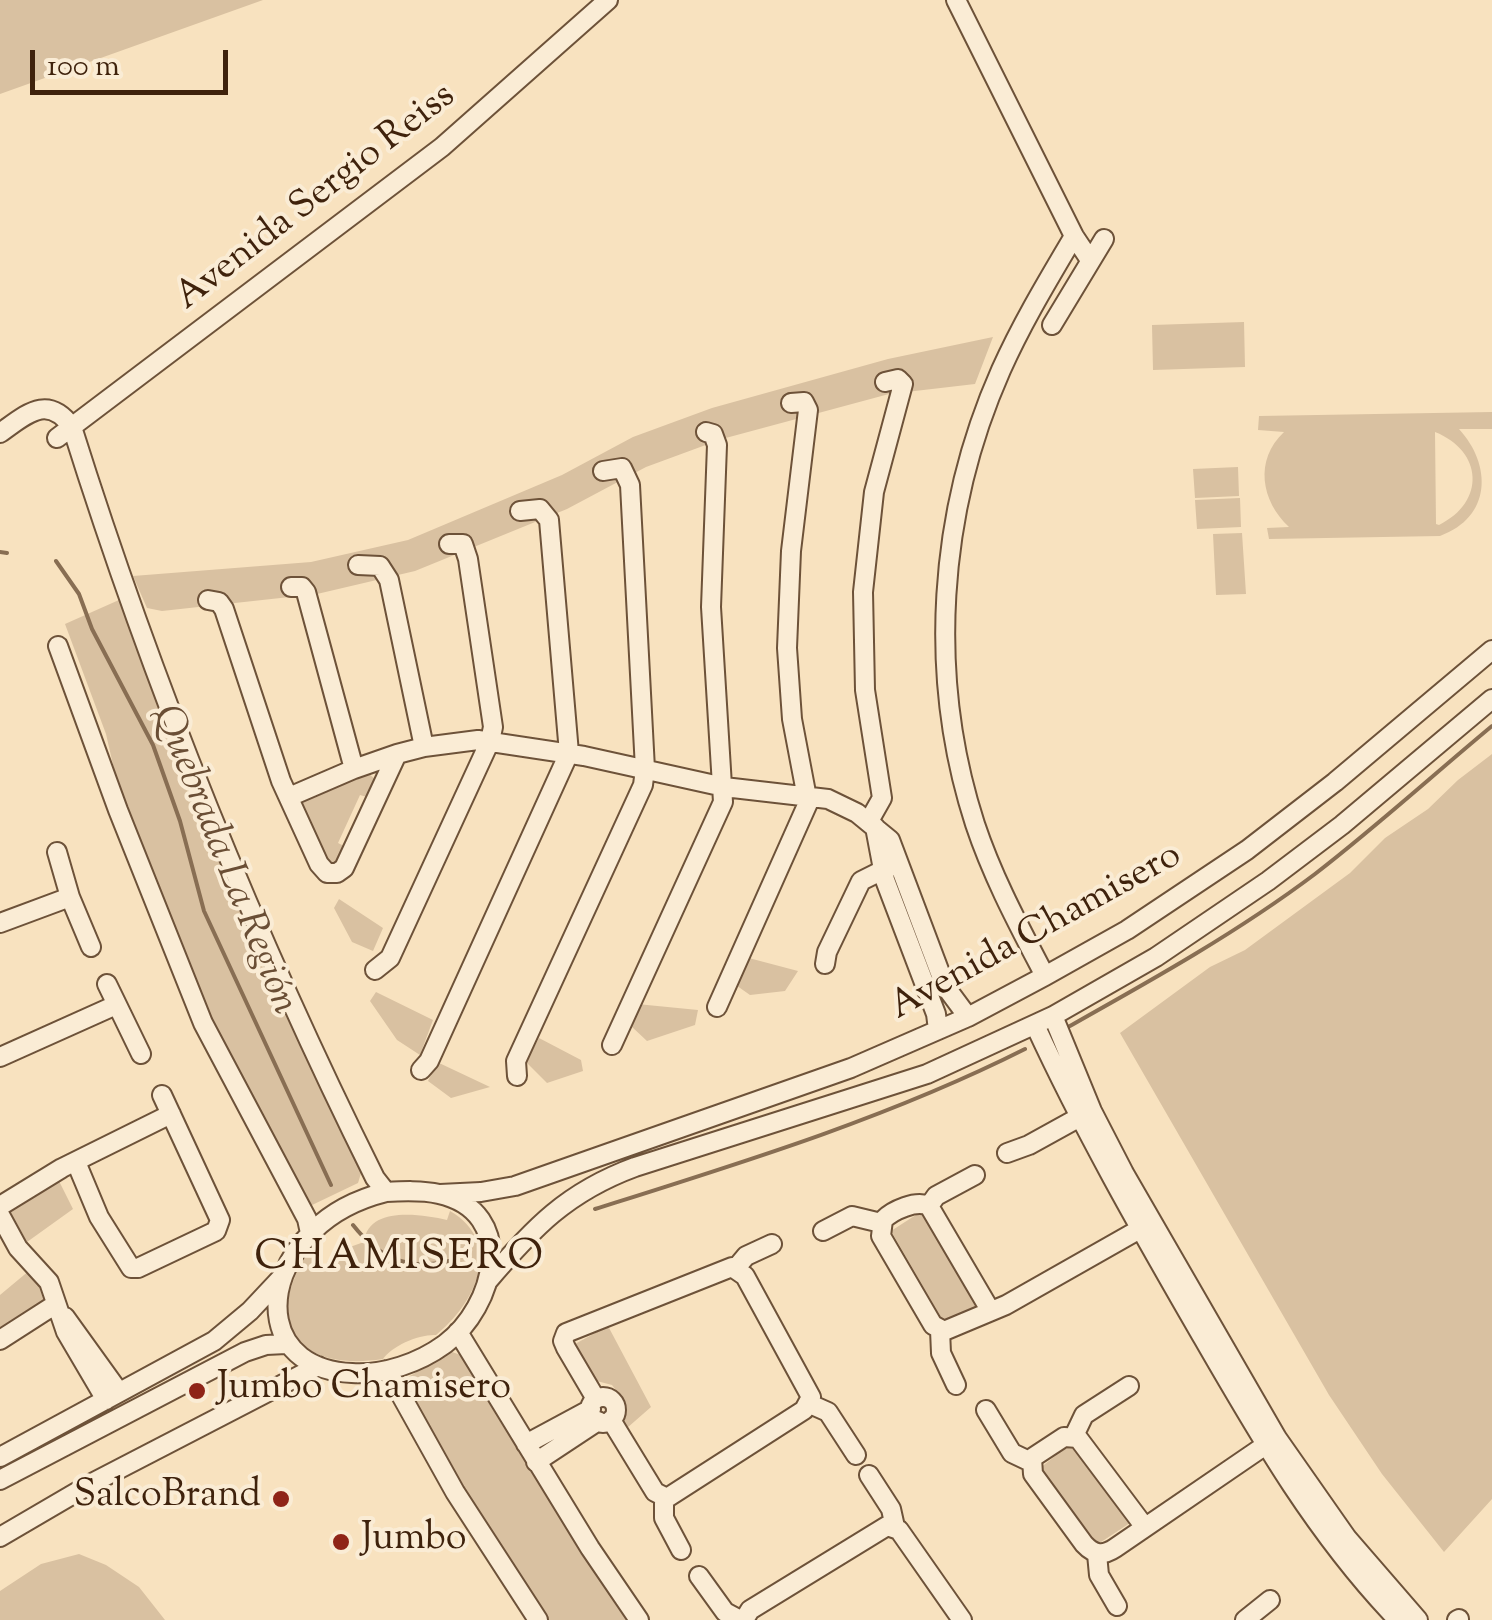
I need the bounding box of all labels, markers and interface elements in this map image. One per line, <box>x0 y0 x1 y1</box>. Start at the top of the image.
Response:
scale bar <box>35 30 232 92</box>
text: 100 m <box>47 46 120 89</box>
street label: Avenida Sergio Reiss <box>168 76 466 322</box>
water label: Quebrada La Región <box>138 700 306 1022</box>
street label: Avenida Chamisero <box>883 835 1191 1033</box>
district label: CHAMISERO <box>254 1236 546 1286</box>
place label: Jumbo Chamisero <box>217 1368 511 1414</box>
marker: Jumbo Chamisero <box>186 1380 208 1402</box>
place label: SalcoBrand <box>73 1476 261 1522</box>
marker: SalcoBrand <box>270 1488 292 1510</box>
place label: Jumbo <box>361 1519 467 1565</box>
marker: Jumbo <box>330 1531 352 1553</box>

